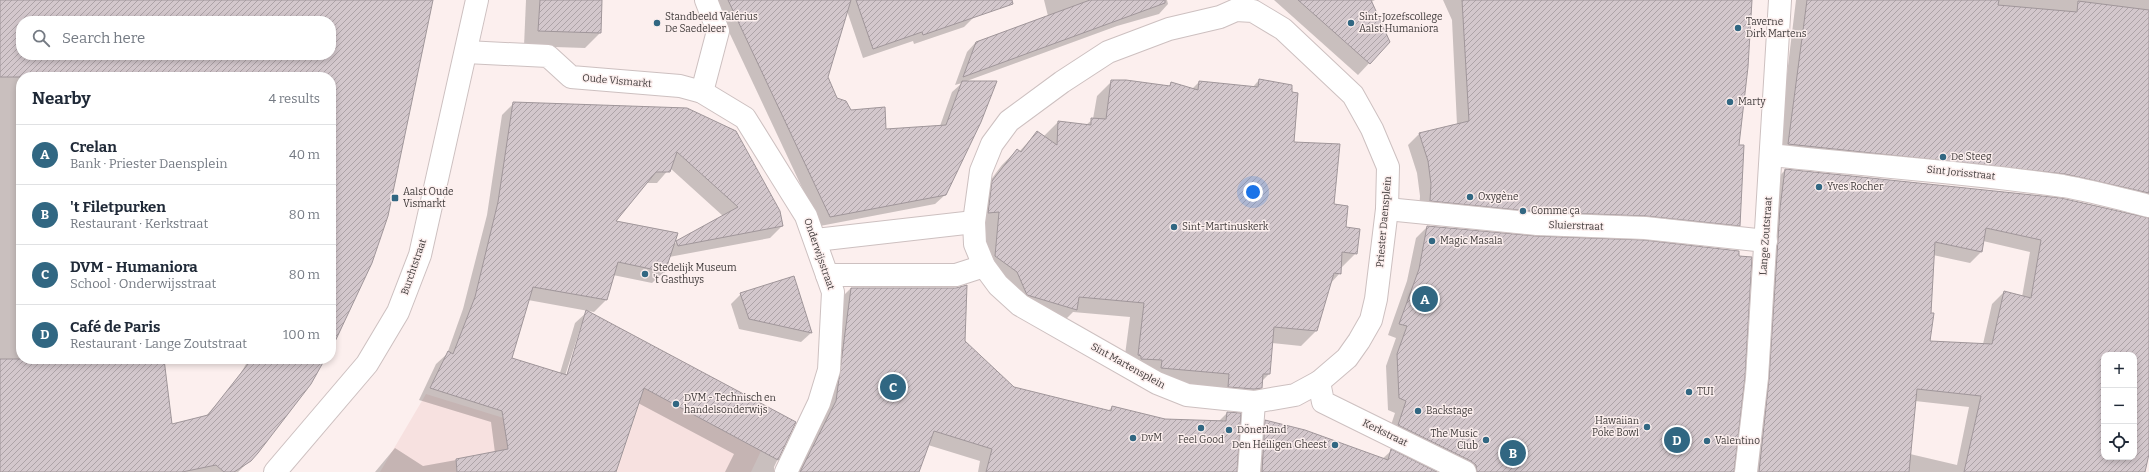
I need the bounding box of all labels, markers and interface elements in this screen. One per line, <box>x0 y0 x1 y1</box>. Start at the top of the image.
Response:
place label: Standbeeld Valérius De Saedeleer <box>665 11 758 35</box>
place label: Sint-Jozefscollege Aalst Humaniora <box>1359 11 1443 35</box>
search box <box>16 16 336 60</box>
place label: Taverne Dirk Martens <box>1746 16 1807 40</box>
marker: Standbeeld Valérius De Saedeleer <box>652 18 662 28</box>
marker: Sint-Jozefscollege Aalst Humaniora <box>1346 18 1356 28</box>
marker: Taverne Dirk Martens <box>1733 23 1743 33</box>
icon: search <box>30 27 52 49</box>
text: Search here <box>62 29 145 47</box>
street label: Oude Vismarkt <box>582 72 653 90</box>
text: Nearby <box>32 88 91 109</box>
text: 4 results <box>268 91 320 106</box>
place label: Marty <box>1738 96 1766 108</box>
marker: Marty <box>1725 97 1735 107</box>
text: Crelan <box>70 138 117 156</box>
text: A <box>40 147 50 162</box>
text: 40 m <box>289 147 320 162</box>
place label: De Steeg <box>1951 151 1992 163</box>
marker: De Steeg <box>1938 152 1948 162</box>
text: Bank · Priester Daensplein <box>70 156 228 171</box>
street label: Sint Jorisstraat <box>1926 163 1996 183</box>
street label: Priester Daensplein <box>1374 175 1394 268</box>
place label: Yves Rocher <box>1827 181 1884 193</box>
your location <box>1243 182 1263 202</box>
marker: Yves Rocher <box>1814 182 1824 192</box>
place label: Aalst Oude Vismarkt <box>403 186 454 210</box>
place label: Oxygène <box>1478 191 1519 203</box>
marker: Oxygène <box>1465 192 1475 202</box>
marker: Aalst Oude Vismarkt <box>390 193 400 203</box>
street label: Lange Zoutstraat <box>1757 196 1775 276</box>
text: 't Filetpurken <box>70 198 166 216</box>
place label: Comme ça <box>1531 205 1580 217</box>
marker: Comme ça <box>1518 206 1528 216</box>
text: B <box>41 207 49 222</box>
text: 80 m <box>289 207 320 222</box>
text: Restaurant · Kerkstraat <box>70 216 208 231</box>
street label: Onderwijsstraat <box>801 217 837 292</box>
street label: Sluierstraat <box>1548 219 1604 233</box>
place label: Sint-Martinuskerk <box>1182 221 1269 233</box>
marker: Sint-Martinuskerk <box>1169 222 1179 232</box>
place label: Magic Masala <box>1440 235 1503 247</box>
marker: Magic Masala <box>1427 236 1437 246</box>
street label: Burchtstraat <box>399 237 429 297</box>
text: DVM - Humaniora <box>70 258 198 276</box>
place label: Stedelijk Museum 't Gasthuys <box>653 262 737 286</box>
text: C <box>41 267 49 282</box>
text: 80 m <box>289 267 320 282</box>
marker: Stedelijk Museum 't Gasthuys <box>640 269 650 279</box>
text: School · Onderwijsstraat <box>70 276 216 291</box>
pin: A <box>1412 284 1438 314</box>
text: Café de Paris <box>70 318 160 336</box>
text: D <box>40 327 50 342</box>
text: 100 m <box>283 327 320 342</box>
text: Restaurant · Lange Zoutstraat <box>70 336 247 351</box>
street label: Sint Martensplein <box>1089 341 1168 392</box>
map controls <box>2101 352 2137 460</box>
button: + <box>2101 352 2137 388</box>
pin: C <box>880 372 906 402</box>
place label: TUI <box>1697 386 1714 398</box>
marker: TUI <box>1684 387 1694 397</box>
button: − <box>2101 388 2137 424</box>
place label: DVM - Technisch en handelsonderwijs <box>684 392 777 416</box>
marker: DVM - Technisch en handelsonderwijs <box>671 399 681 409</box>
place label: Backstage <box>1426 405 1473 417</box>
marker: Backstage <box>1413 406 1423 416</box>
place label: Hawaiian Poke Bowl <box>1592 415 1640 439</box>
street label: Kerkstraat <box>1360 417 1410 449</box>
marker: Hawaiian Poke Bowl <box>1642 422 1652 432</box>
marker: Feel Good <box>1196 423 1206 433</box>
place label: Dönerland <box>1237 424 1286 436</box>
button: locate <box>2101 424 2137 460</box>
marker: Dönerland <box>1224 425 1234 435</box>
pin: D <box>1664 425 1690 455</box>
place label: The Music Club <box>1431 428 1478 452</box>
place label: DvM <box>1141 432 1162 444</box>
marker: DvM <box>1128 433 1138 443</box>
place label: Feel Good <box>1178 434 1224 446</box>
marker: The Music Club <box>1481 435 1491 445</box>
place label: Valentino <box>1715 435 1760 447</box>
marker: Valentino <box>1702 436 1712 446</box>
pin: B <box>1500 438 1526 468</box>
place label: Den Heiligen Gheest <box>1232 439 1327 451</box>
marker: Den Heiligen Gheest <box>1330 440 1340 450</box>

